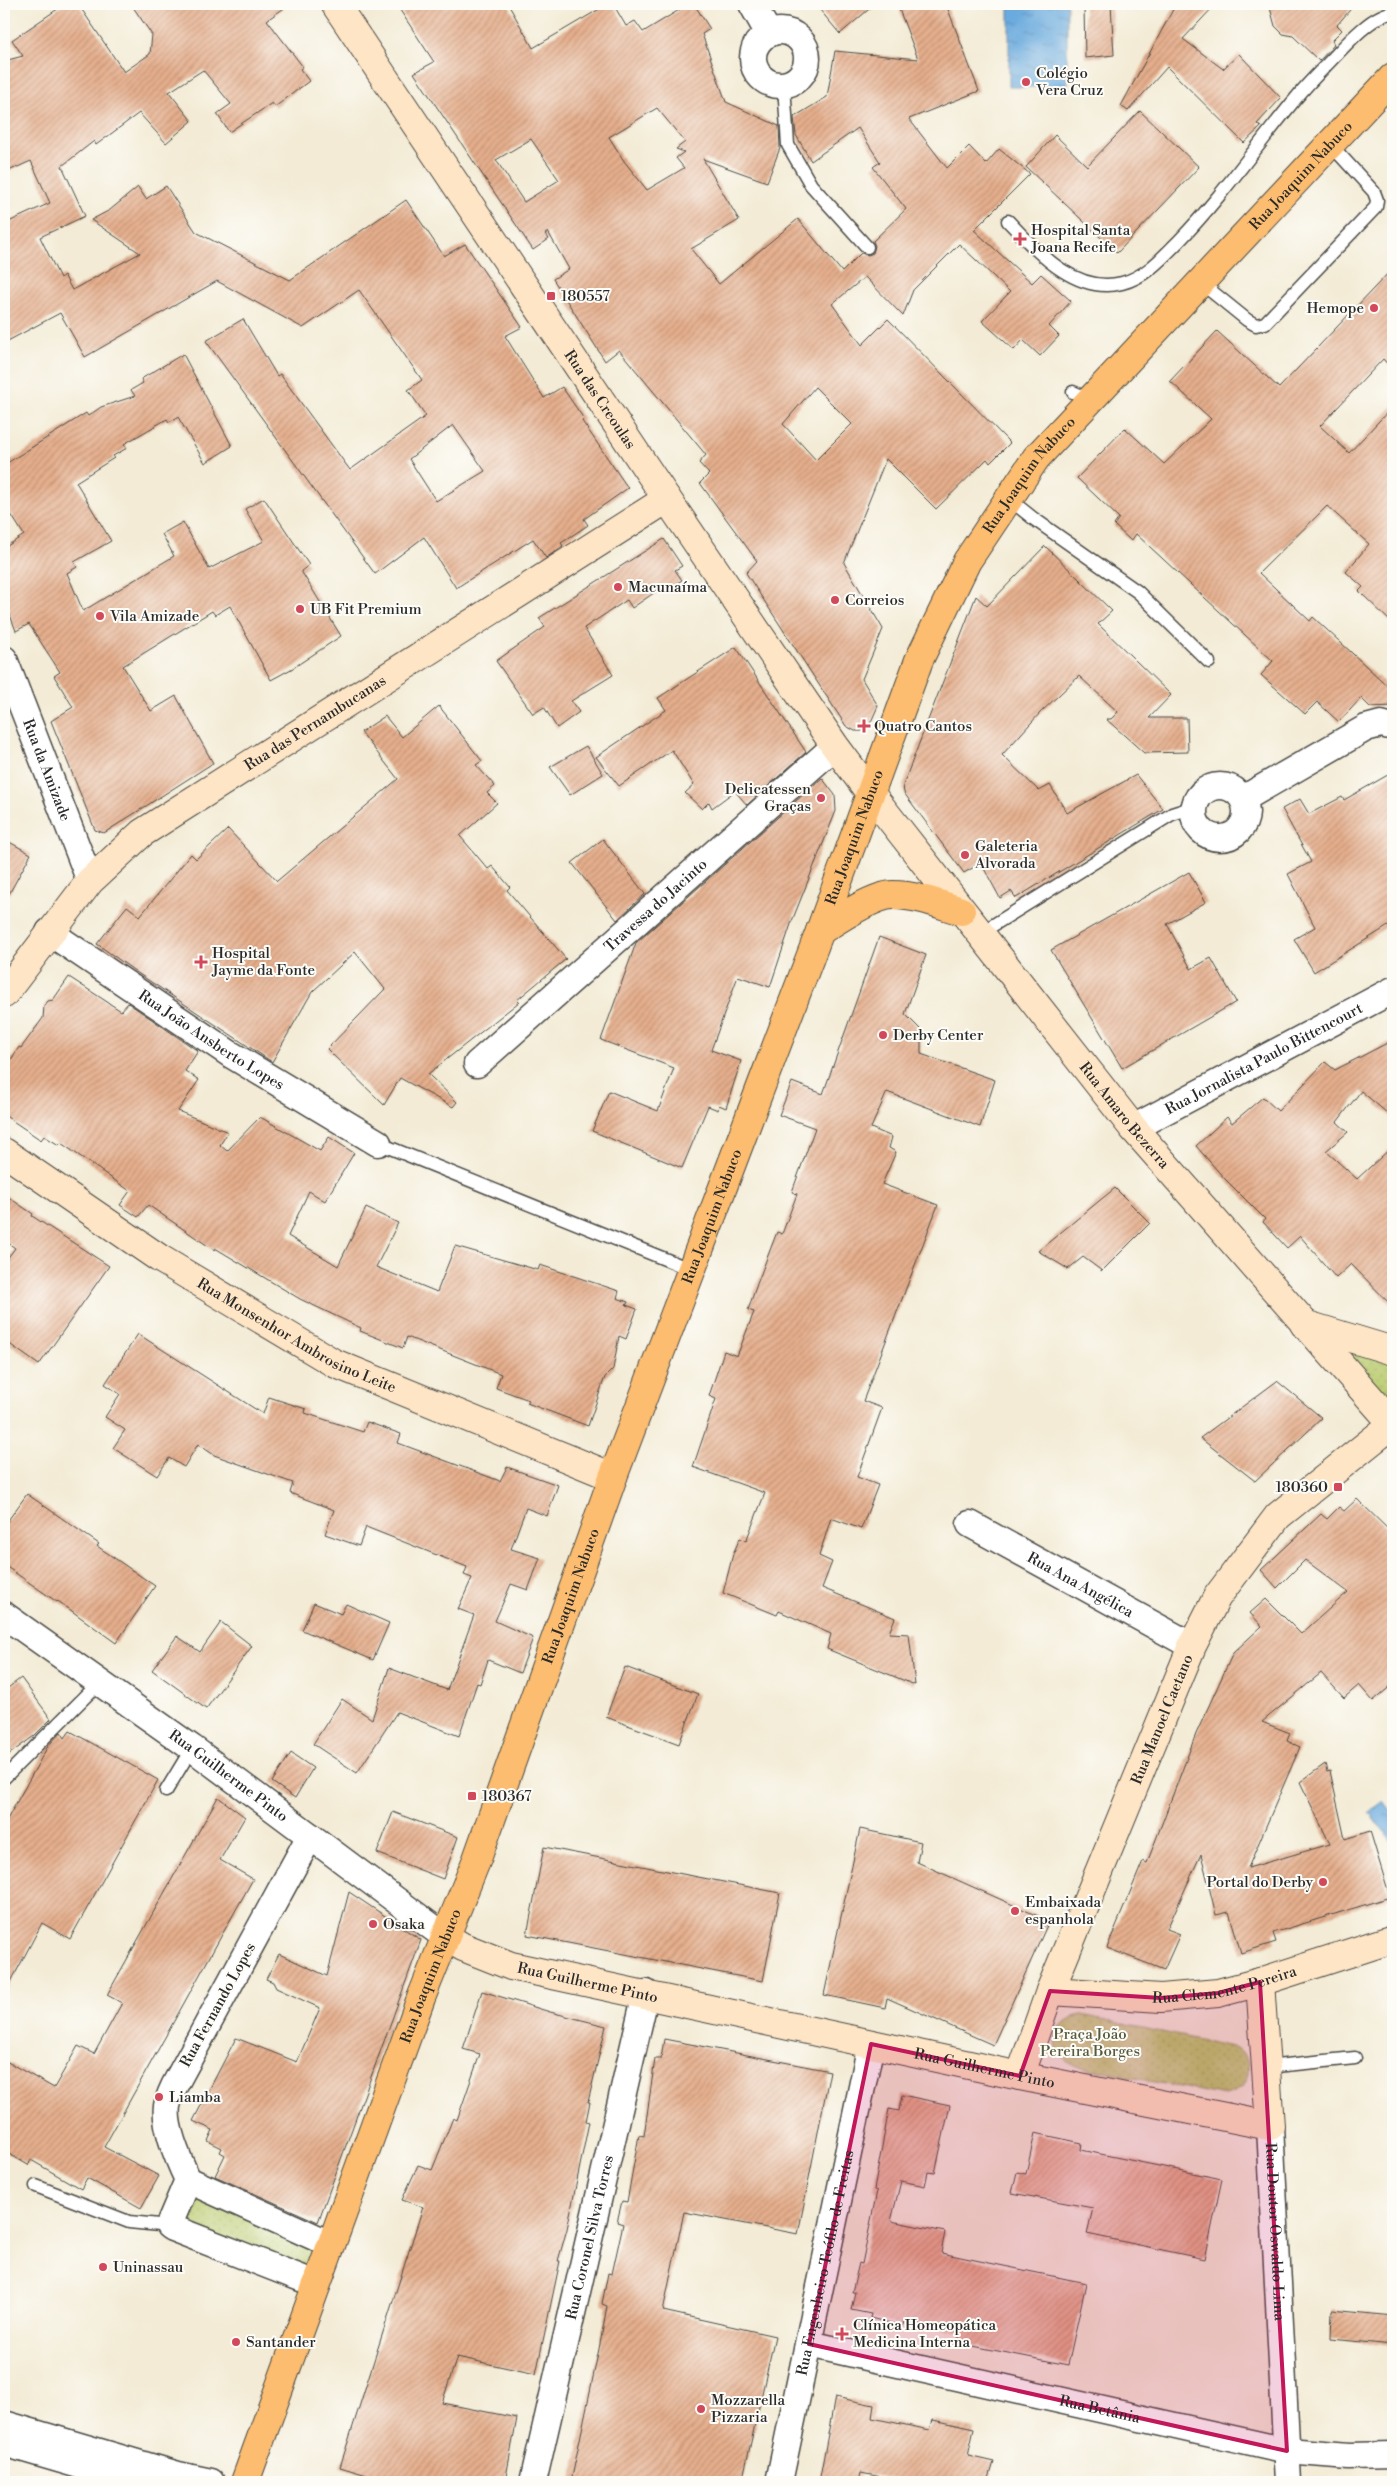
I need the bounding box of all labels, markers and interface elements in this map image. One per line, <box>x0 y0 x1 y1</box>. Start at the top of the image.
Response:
place label: Colégio Vera Cruz <box>1035 64 1103 100</box>
marker: Colégio Vera Cruz <box>1020 76 1032 88</box>
street label: Rua Joaquim Nabuco <box>1245 117 1356 234</box>
place label: Hospital Santa Joana Recife <box>1030 221 1131 257</box>
marker: Hospital Santa Joana Recife <box>1013 232 1027 246</box>
place label: 180557 <box>561 287 610 306</box>
marker: 180557 <box>545 290 557 302</box>
place label: Hemope <box>1307 299 1364 318</box>
marker: Hemope <box>1368 302 1380 314</box>
street label: Rua das Creoulas <box>560 346 640 452</box>
street label: Rua Joaquim Nabuco <box>978 412 1080 537</box>
place label: Macunaíma <box>628 578 708 597</box>
marker: Macunaíma <box>612 581 624 593</box>
place label: Correios <box>845 591 904 610</box>
marker: Correios <box>829 594 841 606</box>
place label: UB Fit Premium <box>310 600 422 619</box>
marker: UB Fit Premium <box>294 603 306 615</box>
place label: Vila Amizade <box>109 607 199 626</box>
marker: Vila Amizade <box>94 610 106 622</box>
street label: Rua das Pernambucanas <box>241 671 390 775</box>
street label: Rua da Amizade <box>19 716 75 824</box>
place label: Quatro Cantos <box>874 717 972 736</box>
marker: Quatro Cantos <box>858 720 870 732</box>
street label: Rua Joaquim Nabuco <box>821 767 888 908</box>
place label: Delicatessen Graças <box>725 780 811 816</box>
marker: Delicatessen Graças <box>815 792 827 804</box>
place label: Galeteria Alvorada <box>974 837 1038 873</box>
marker: Galeteria Alvorada <box>959 849 971 861</box>
street label: Travessa do Jacinto <box>600 854 711 956</box>
place label: Hospital Jayme da Fonte <box>211 944 315 980</box>
marker: Hospital Jayme da Fonte <box>194 955 208 969</box>
street label: Rua João Ansberto Lopes <box>135 986 288 1094</box>
street label: Rua Jornalista Paulo Bittencourt <box>1162 998 1366 1119</box>
place label: Derby Center <box>893 1026 984 1045</box>
marker: Derby Center <box>877 1029 889 1041</box>
street label: Rua Amaro Bezerra <box>1075 1058 1174 1173</box>
street label: Rua Joaquim Nabuco <box>678 1146 746 1287</box>
street label: Rua Monsenhor Ambrosino Leite <box>194 1274 399 1397</box>
place label: 180360 <box>1275 1478 1328 1497</box>
marker: 180360 <box>1332 1481 1344 1493</box>
street label: Rua Joaquim Nabuco <box>538 1526 604 1666</box>
street label: Rua Ana Angélica <box>1024 1548 1137 1622</box>
street label: Rua Manoel Caetano <box>1127 1651 1197 1787</box>
street label: Rua Guilherme Pinto <box>165 1725 292 1826</box>
place label: 180367 <box>482 1787 532 1806</box>
marker: 180367 <box>466 1790 478 1802</box>
place label: Portal do Derby <box>1206 1873 1314 1892</box>
marker: Portal do Derby <box>1317 1876 1329 1888</box>
place label: Embaixada espanhola <box>1025 1893 1102 1929</box>
marker: Embaixada espanhola <box>1009 1905 1021 1917</box>
street label: Rua Joaquim Nabuco <box>396 1906 465 2046</box>
place label: Osaka <box>383 1915 425 1934</box>
marker: Osaka <box>367 1918 379 1930</box>
street label: Rua Fernando Lopes <box>176 1939 260 2071</box>
street label: Rua Guilherme Pinto <box>515 1958 660 2007</box>
street label: Rua Clemente Pereira <box>1152 1961 1299 2008</box>
park label: Praça João Pereira Borges <box>1040 2025 1140 2061</box>
street label: Rua Guilherme Pinto <box>912 2044 1057 2092</box>
place label: Liamba <box>169 2088 221 2107</box>
marker: Liamba <box>153 2091 165 2103</box>
street label: Rua Doutor Oswaldo Lima <box>1261 2142 1289 2322</box>
street label: Rua Engenheiro Teófilo de Freitas <box>792 2148 858 2377</box>
street label: Rua Coronel Silva Torres <box>561 2153 618 2322</box>
place label: Uninassau <box>113 2258 184 2277</box>
marker: Uninassau <box>97 2261 109 2273</box>
place label: Clínica Homeopática Medicina Interna <box>853 2316 997 2352</box>
marker: Clínica Homeopática Medicina Interna <box>835 2327 849 2341</box>
place label: Santander <box>246 2333 316 2352</box>
marker: Santander <box>230 2336 242 2348</box>
place label: Mozzarella Pizzaria <box>711 2391 785 2427</box>
street label: Rua Betânia <box>1058 2391 1142 2427</box>
marker: Mozzarella Pizzaria <box>695 2403 707 2415</box>

